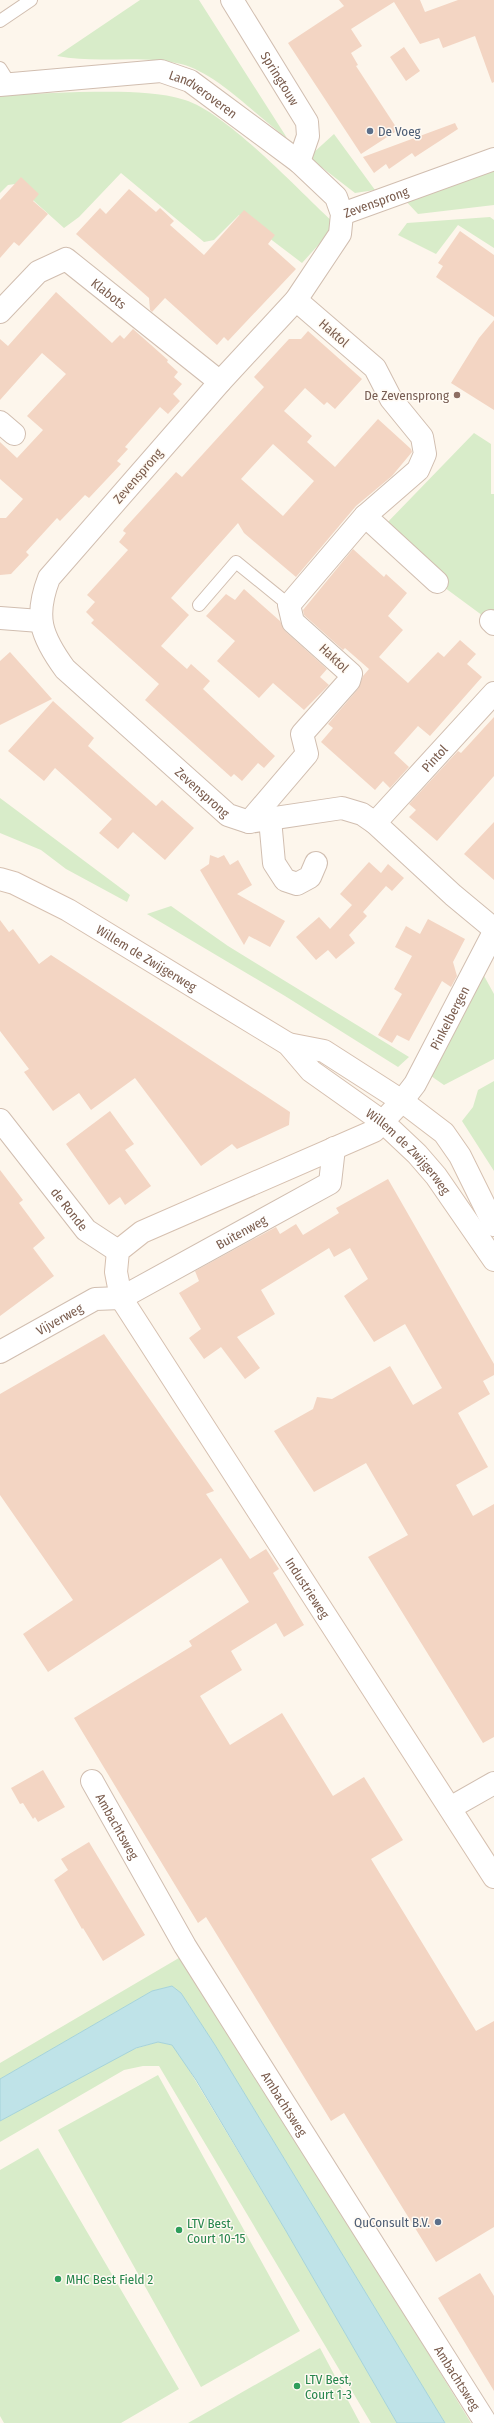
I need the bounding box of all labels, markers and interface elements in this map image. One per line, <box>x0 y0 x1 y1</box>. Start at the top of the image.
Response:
street label: Springtouw <box>258 49 303 108</box>
street label: Landveroveren <box>167 67 240 121</box>
place label: De Voeg <box>378 124 422 139</box>
marker: De Voeg <box>365 126 375 136</box>
street label: Zevensprong <box>341 183 411 220</box>
street label: Klabots <box>89 275 130 312</box>
street label: Haktol <box>316 316 352 350</box>
place label: De Zevensprong <box>364 388 450 403</box>
marker: De Zevensprong <box>452 390 462 400</box>
street label: Zevensprong <box>110 445 166 506</box>
street label: Haktol <box>316 641 352 676</box>
street label: Pintol <box>418 741 451 775</box>
street label: Zevensprong <box>172 764 233 821</box>
street label: Willem de Zwijgerweg <box>94 922 200 995</box>
street label: Pinkelbergen <box>427 983 472 1052</box>
street label: Willem de Zwijgerweg <box>363 1105 454 1198</box>
street label: de Ronde <box>48 1185 91 1234</box>
street label: Buitenweg <box>213 1211 270 1252</box>
street label: Vijverweg <box>33 1299 86 1338</box>
street label: Industrieweg <box>283 1555 333 1622</box>
street label: Ambachtsweg <box>93 1791 142 1863</box>
street label: Ambachtsweg <box>259 2069 311 2140</box>
place label: QuConsult B.V. <box>354 2215 430 2230</box>
place label: LTV Best, Court 10-15 <box>187 2216 246 2246</box>
marker: QuConsult B.V. <box>433 2217 443 2227</box>
marker: LTV Best, Court 10-15 <box>174 2225 184 2235</box>
place label: MHC Best Field 2 <box>66 2272 154 2287</box>
marker: MHC Best Field 2 <box>53 2274 63 2284</box>
street label: Ambachtsweg <box>432 2343 484 2414</box>
place label: LTV Best, Court 1-3 <box>305 2372 352 2402</box>
marker: LTV Best, Court 1-3 <box>292 2381 302 2391</box>

